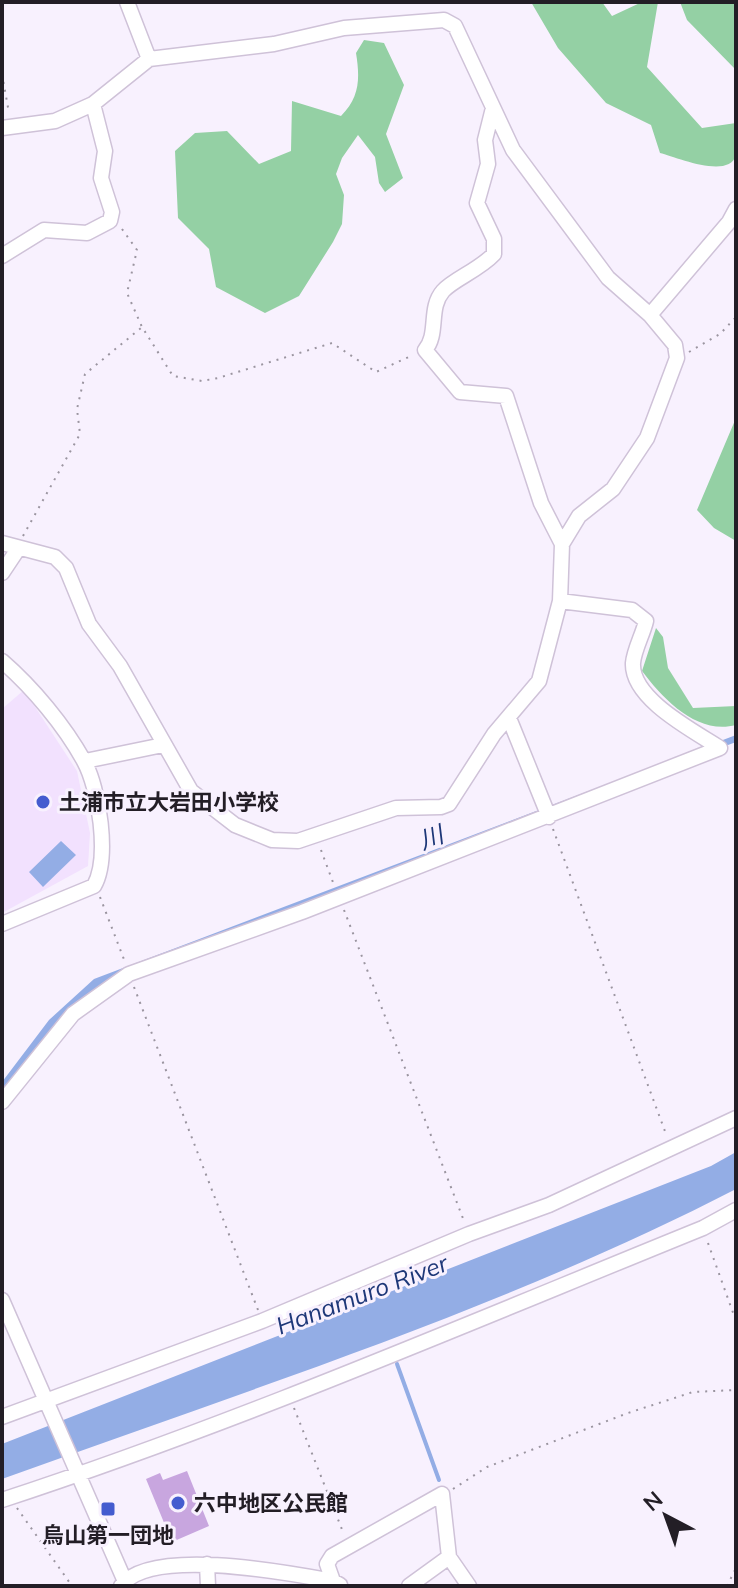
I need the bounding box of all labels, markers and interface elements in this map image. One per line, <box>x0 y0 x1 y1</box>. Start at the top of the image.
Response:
place label: 土浦市立大岩田小学校 <box>59 788 279 816</box>
marker: 土浦市立大岩田小学校 <box>34 793 52 811</box>
water label: 川 <box>414 818 450 855</box>
water label: Hanamuro River <box>272 1247 453 1341</box>
north arrow <box>626 1476 706 1556</box>
text: N <box>637 1485 668 1517</box>
place label: 六中地区公民館 <box>194 1489 348 1517</box>
marker: 六中地区公民館 <box>169 1494 187 1512</box>
marker: 烏山第一団地 <box>99 1500 117 1518</box>
place label: 烏山第一団地 <box>42 1521 174 1549</box>

